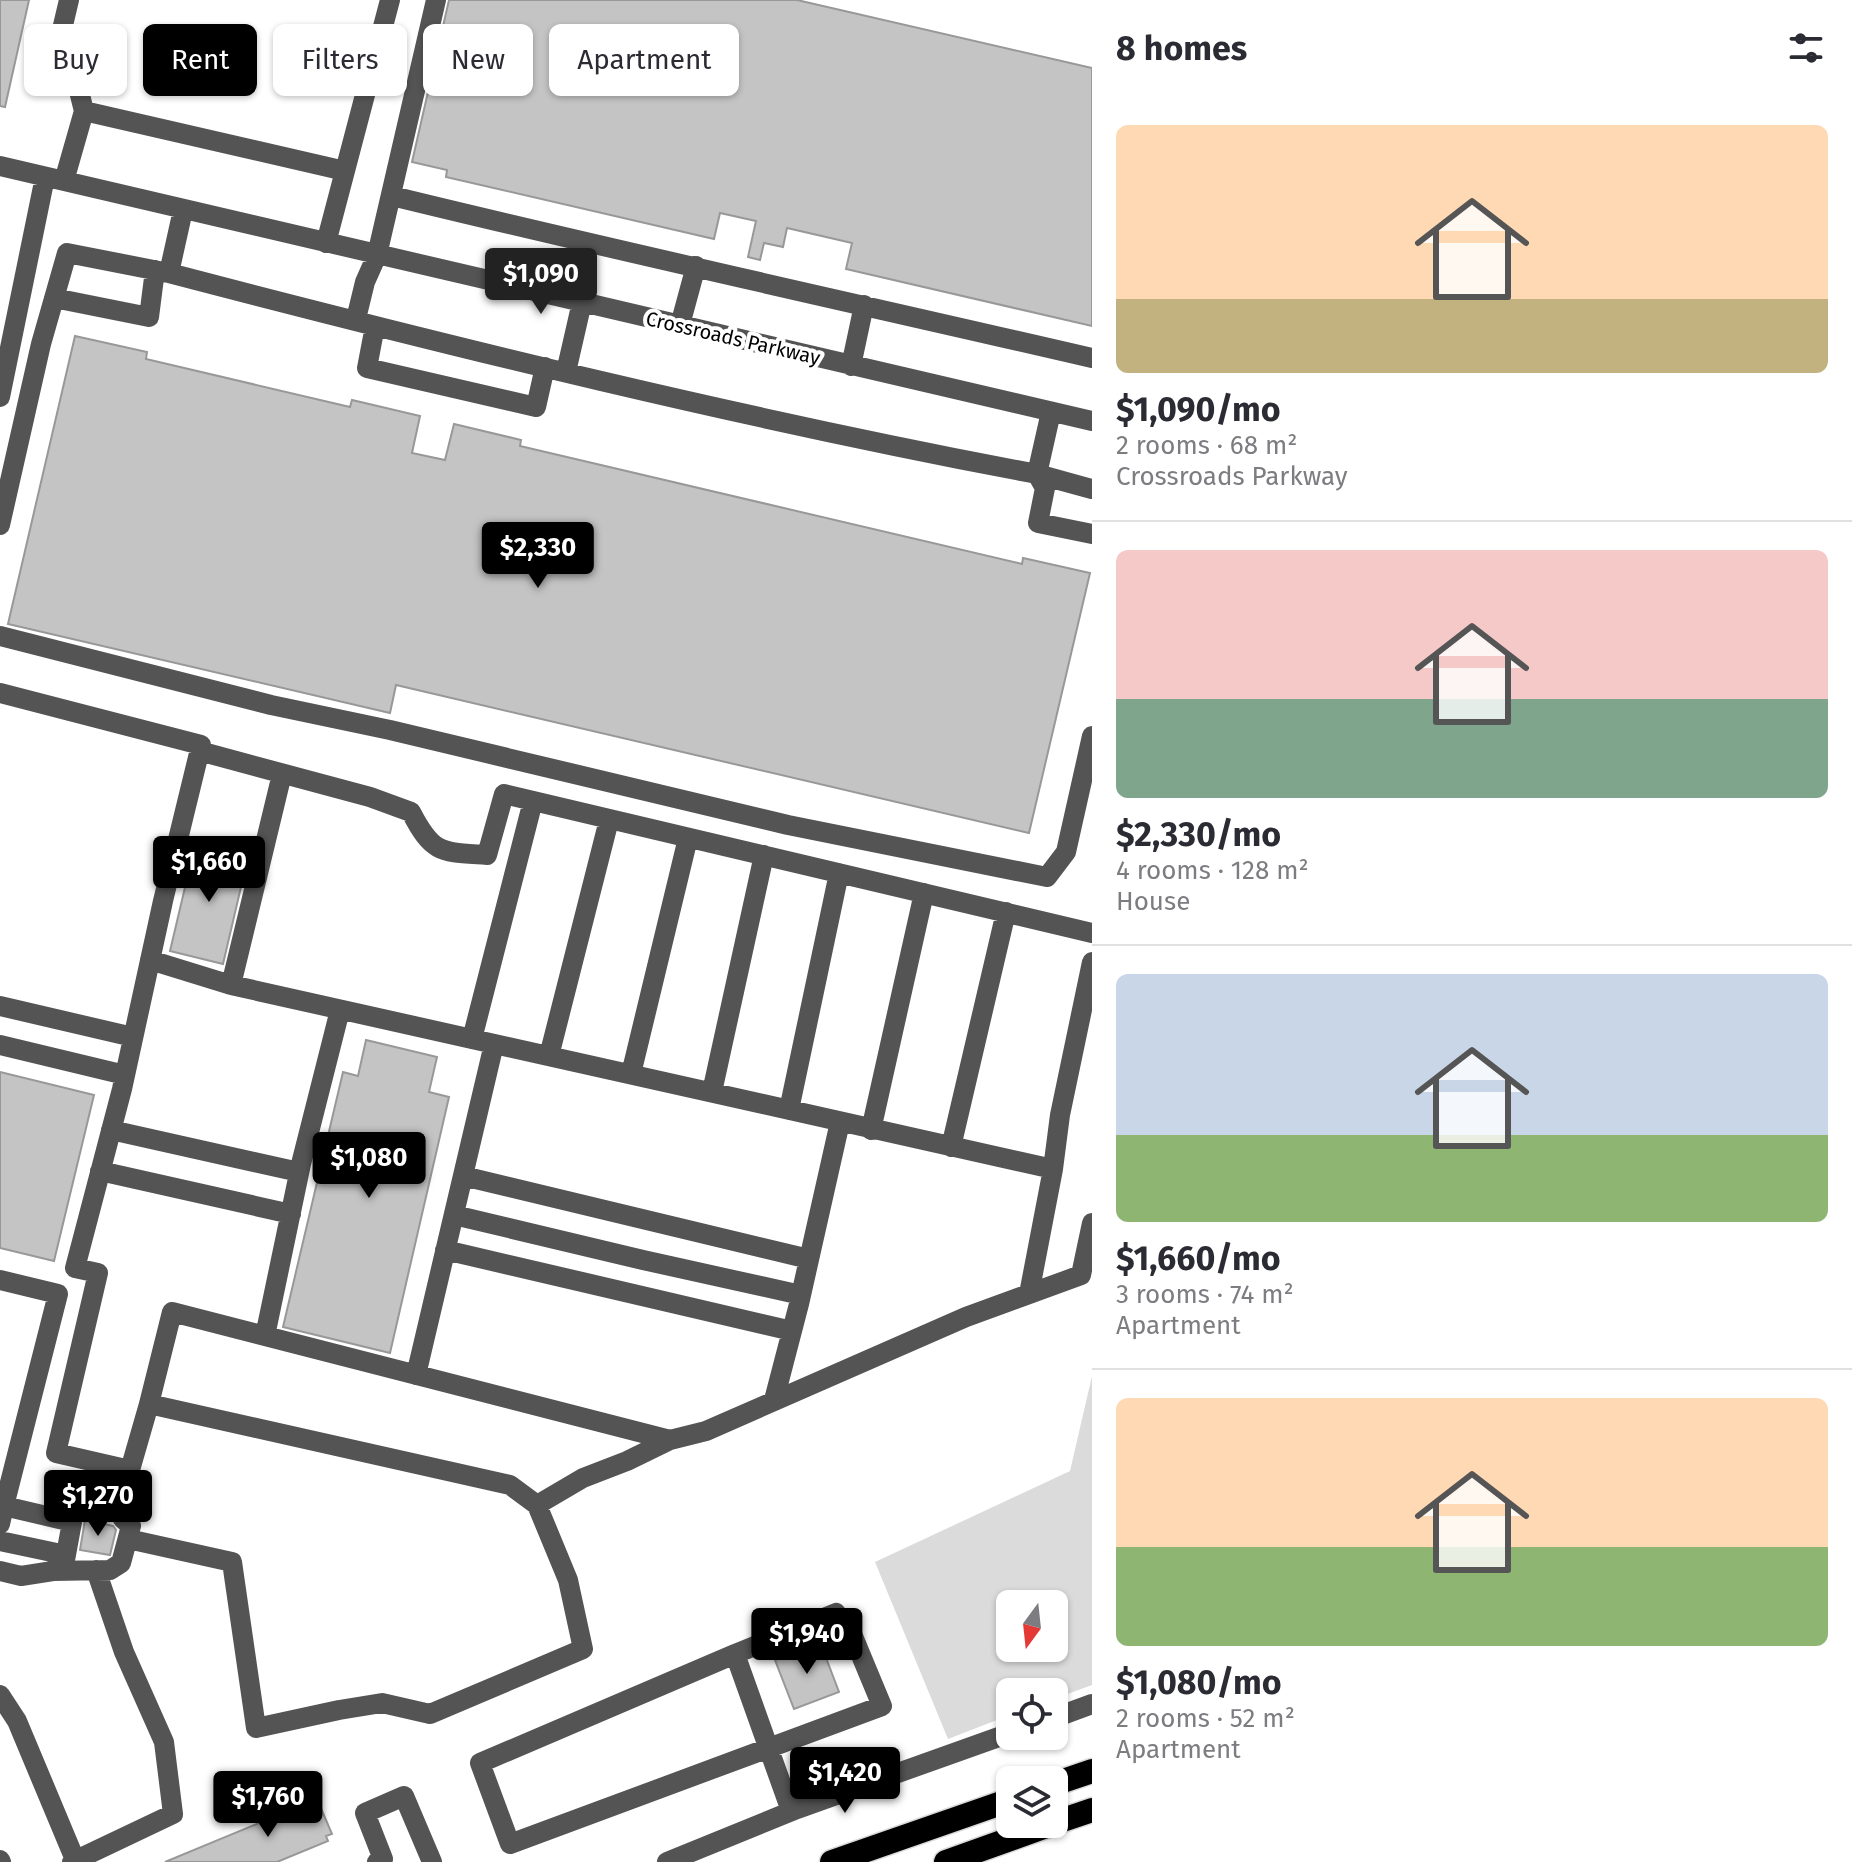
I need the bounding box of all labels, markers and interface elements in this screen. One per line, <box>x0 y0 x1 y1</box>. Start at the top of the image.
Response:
chip: Buy <box>24 24 127 96</box>
chip: Rent <box>143 24 257 96</box>
chip: Filters <box>273 24 407 96</box>
chip: New <box>423 24 533 96</box>
chip: Apartment <box>549 24 739 96</box>
icon: filters <box>1784 26 1828 70</box>
text: 8 homes <box>1116 28 1247 69</box>
icon: home <box>1400 177 1544 321</box>
pin: $1,090 <box>476 248 606 316</box>
text: $1,090 <box>503 258 579 289</box>
street label: Crossroads Parkway <box>644 306 823 370</box>
text: $1,090/mo <box>1116 389 1281 430</box>
text: 2 rooms · 68 m² <box>1116 430 1297 461</box>
text: Crossroads Parkway <box>1116 461 1348 492</box>
pin: $2,330 <box>473 522 603 590</box>
text: $2,330 <box>500 532 576 563</box>
icon: home <box>1400 602 1544 746</box>
text: $2,330/mo <box>1116 814 1281 855</box>
pin: $1,660 <box>144 836 274 904</box>
text: $1,660 <box>171 846 247 877</box>
text: 4 rooms · 128 m² <box>1116 855 1309 886</box>
text: House <box>1116 886 1190 917</box>
icon: home <box>1400 1026 1544 1170</box>
pin: $1,080 <box>304 1132 434 1200</box>
text: $1,080 <box>331 1142 407 1173</box>
text: $1,660/mo <box>1116 1238 1281 1279</box>
text: 3 rooms · 74 m² <box>1116 1279 1294 1310</box>
text: Apartment <box>1116 1310 1241 1341</box>
icon: home <box>1400 1450 1544 1594</box>
pin: $1,270 <box>33 1470 163 1538</box>
text: $1,270 <box>62 1480 134 1511</box>
north arrow <box>996 1590 1068 1662</box>
map controls <box>996 1590 1068 1838</box>
pin: $1,940 <box>742 1608 872 1676</box>
text: $1,940 <box>769 1618 845 1649</box>
text: $1,080/mo <box>1116 1662 1282 1703</box>
button: locate <box>996 1678 1068 1750</box>
text: 2 rooms · 52 m² <box>1116 1703 1295 1734</box>
text: Apartment <box>1116 1734 1241 1765</box>
pin: $1,420 <box>780 1747 910 1815</box>
text: $1,420 <box>808 1757 882 1788</box>
button: layers <box>996 1766 1068 1838</box>
pin: $1,760 <box>203 1771 333 1839</box>
text: $1,760 <box>231 1781 305 1812</box>

